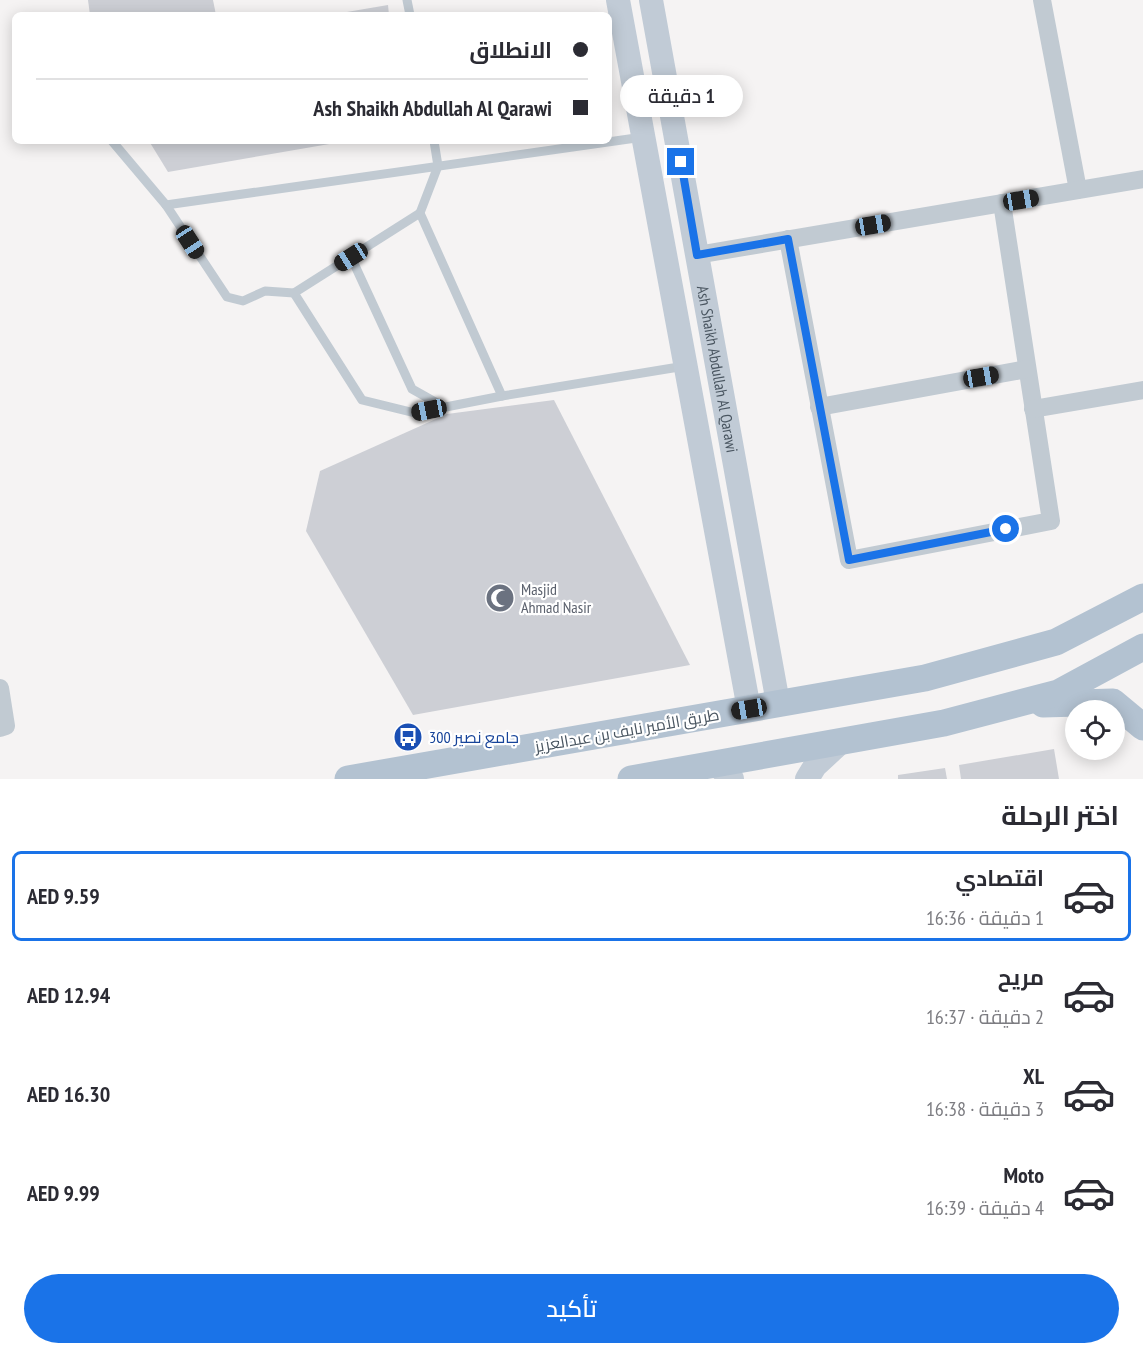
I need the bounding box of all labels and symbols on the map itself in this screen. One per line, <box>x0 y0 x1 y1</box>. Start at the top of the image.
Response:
callout: 1 دقيقة <box>620 75 742 117</box>
route end <box>667 148 694 175</box>
car <box>1002 188 1040 212</box>
car <box>854 213 892 237</box>
car <box>173 222 207 262</box>
car <box>331 240 371 274</box>
street label: Ash Shaikh Abdullah Al Qarawi <box>693 284 743 454</box>
car <box>962 365 1000 389</box>
car <box>410 398 448 422</box>
route start <box>992 515 1019 542</box>
place label: Masjid Ahmad Nasir <box>521 579 592 617</box>
mosque icon: Masjid Ahmad Nasir <box>484 582 516 614</box>
car <box>730 697 768 721</box>
street label: طريق الأمير نايف بن عبدالعزيز <box>532 704 721 757</box>
bus stop icon: جامع نصير 300 <box>392 721 424 753</box>
place label: جامع نصير 300 <box>429 727 519 749</box>

